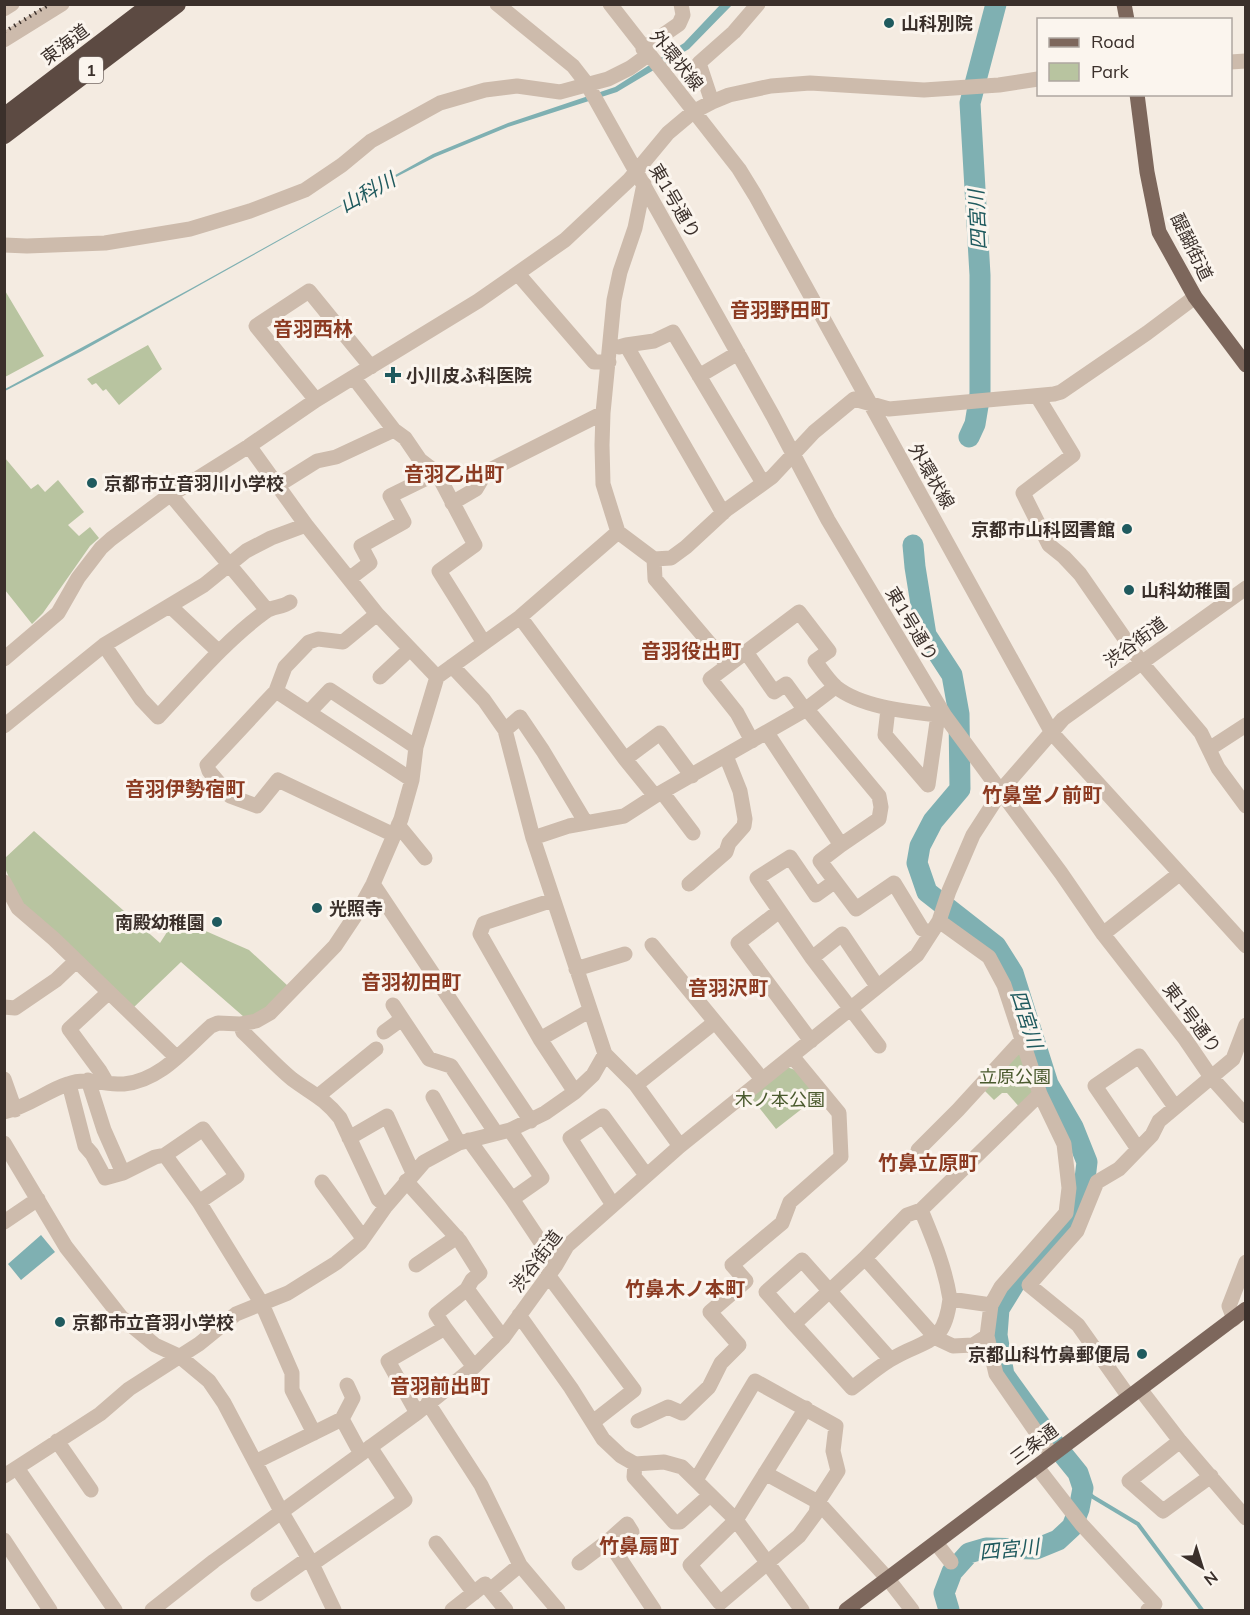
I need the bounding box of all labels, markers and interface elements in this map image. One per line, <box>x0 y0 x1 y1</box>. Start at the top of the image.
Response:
place label: 山科別院 <box>901 12 973 35</box>
marker: 山科別院 <box>882 16 896 30</box>
legend <box>1037 18 1232 96</box>
street label: 東海道 <box>37 19 93 69</box>
street label: 外環状線 <box>645 25 709 95</box>
text: Road <box>1091 30 1135 53</box>
road number: 1 <box>79 57 103 83</box>
text: Park <box>1091 60 1130 83</box>
street label: 東1号通り <box>644 159 706 243</box>
water label: 山科川 <box>335 166 401 217</box>
water label: 四宮川 <box>963 187 991 251</box>
street label: 醍醐街道 <box>1166 210 1218 284</box>
district label: 音羽野田町 <box>730 297 830 322</box>
district label: 音羽西林 <box>273 316 353 341</box>
place label: 小川皮ふ科医院 <box>406 364 532 387</box>
marker: 小川皮ふ科医院 <box>384 366 402 384</box>
street label: 外環状線 <box>904 439 960 513</box>
district label: 音羽乙出町 <box>404 461 504 486</box>
place label: 京都市立音羽川小学校 <box>104 472 284 495</box>
marker: 京都市立音羽川小学校 <box>85 476 99 490</box>
place label: 京都市山科図書館 <box>971 518 1115 541</box>
marker: 京都市山科図書館 <box>1120 522 1134 536</box>
place label: 山科幼稚園 <box>1141 579 1231 602</box>
street label: 東1号通り <box>881 583 943 665</box>
marker: 山科幼稚園 <box>1122 583 1136 597</box>
street label: 渋谷街道 <box>1099 612 1171 672</box>
district label: 音羽役出町 <box>641 638 741 663</box>
district label: 音羽伊勢宿町 <box>125 776 245 801</box>
district label: 竹鼻堂ノ前町 <box>982 782 1102 807</box>
place label: 光照寺 <box>329 897 383 920</box>
marker: 光照寺 <box>310 901 324 915</box>
place label: 南殿幼稚園 <box>115 911 205 934</box>
marker: 南殿幼稚園 <box>210 915 224 929</box>
district label: 音羽初田町 <box>361 969 461 994</box>
district label: 音羽沢町 <box>688 975 768 1000</box>
street label: 東1号通り <box>1158 978 1226 1058</box>
water label: 四宮川 <box>1006 987 1049 1053</box>
park label: 立原公園 <box>979 1065 1051 1088</box>
park label: 木ノ本公園 <box>735 1088 825 1111</box>
district label: 竹鼻立原町 <box>878 1150 978 1175</box>
street label: 渋谷街道 <box>505 1225 567 1297</box>
district label: 竹鼻木ノ本町 <box>625 1276 745 1301</box>
place label: 京都市立音羽小学校 <box>72 1311 234 1334</box>
marker: 京都市立音羽小学校 <box>53 1315 67 1329</box>
place label: 京都山科竹鼻郵便局 <box>968 1343 1130 1366</box>
marker: 京都山科竹鼻郵便局 <box>1135 1347 1149 1361</box>
district label: 音羽前出町 <box>390 1373 490 1398</box>
street label: 三条通 <box>1006 1419 1062 1469</box>
district label: 竹鼻扇町 <box>599 1533 679 1558</box>
water label: 四宮川 <box>978 1533 1042 1565</box>
north arrow <box>1172 1537 1232 1597</box>
text: N <box>1200 1567 1222 1590</box>

